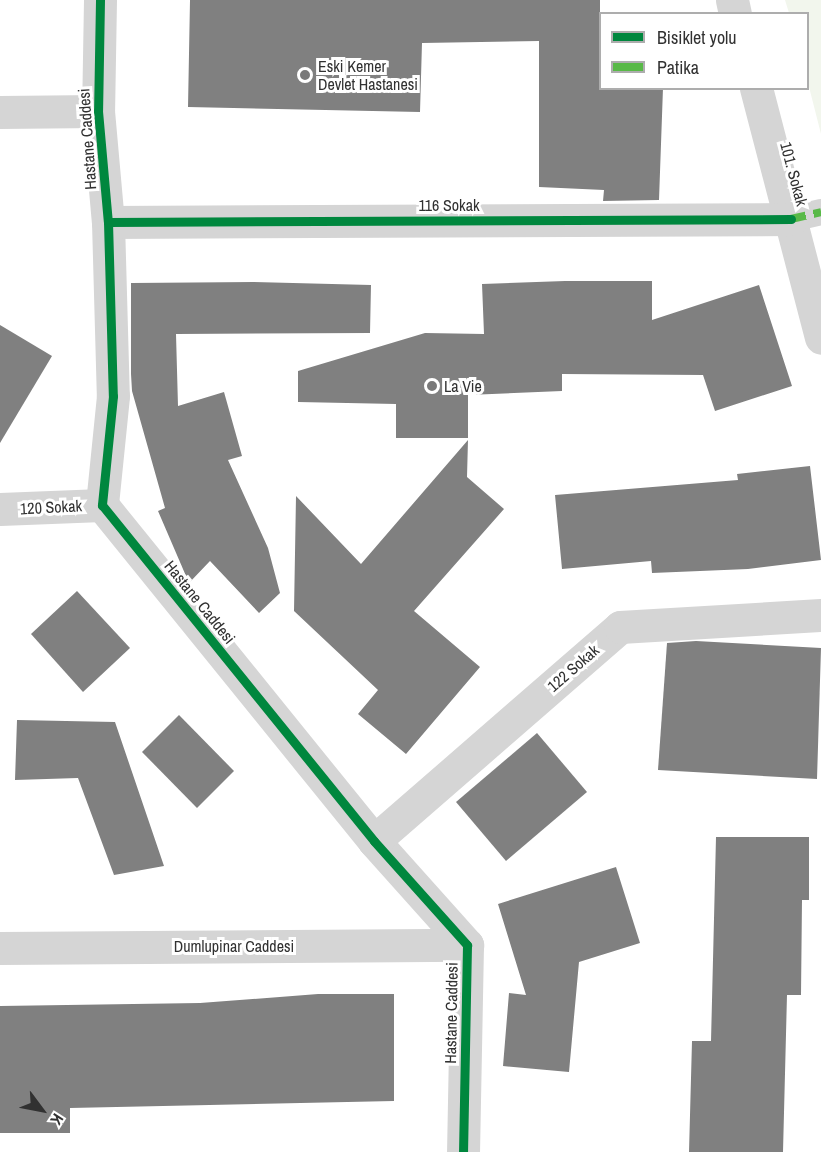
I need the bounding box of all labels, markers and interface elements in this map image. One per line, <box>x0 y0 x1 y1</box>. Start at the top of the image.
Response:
legend <box>599 12 809 90</box>
text: Bisiklet yolu <box>657 25 737 50</box>
text: Patika <box>657 55 699 80</box>
place label: Eski Kemer Devlet Hastanesi <box>318 56 418 94</box>
marker: Eski Kemer Devlet Hastanesi <box>296 66 314 84</box>
street label: Hastane Caddesi <box>74 88 100 190</box>
street label: 101. Sokak <box>776 140 812 208</box>
street label: 116 Sokak <box>418 195 480 215</box>
place label: La Vie <box>444 376 482 396</box>
marker: La Vie <box>425 379 439 393</box>
street label: 120 Sokak <box>20 496 82 518</box>
street label: Hastane Caddesi <box>161 557 239 647</box>
street label: 122 Sokak <box>543 640 603 696</box>
street label: Dumlupinar Caddesi <box>174 936 294 956</box>
street label: Hastane Caddesi <box>441 962 461 1064</box>
north arrow <box>12 1080 72 1140</box>
text: K <box>45 1110 69 1129</box>

